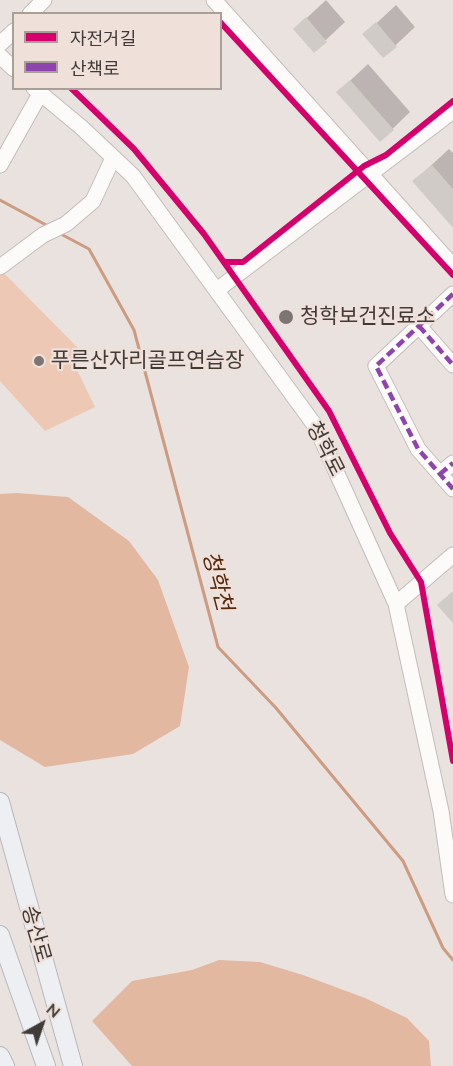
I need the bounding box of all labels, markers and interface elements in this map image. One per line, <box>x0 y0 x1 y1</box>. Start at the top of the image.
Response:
legend <box>12 12 222 90</box>
text: 자전거길 <box>70 27 136 50</box>
text: 산책로 <box>70 57 120 80</box>
place label: 청학보건진료소 <box>300 304 435 330</box>
marker: 청학보건진료소 <box>277 308 295 326</box>
place label: 푸른산자리골프연습장 <box>51 348 244 374</box>
marker: 푸른산자리골프연습장 <box>32 354 46 368</box>
street label: 청학로 <box>301 417 349 481</box>
water label: 청학천 <box>196 548 238 614</box>
street label: 송산로 <box>16 903 56 965</box>
north arrow <box>12 994 72 1054</box>
text: N <box>43 999 65 1022</box>

